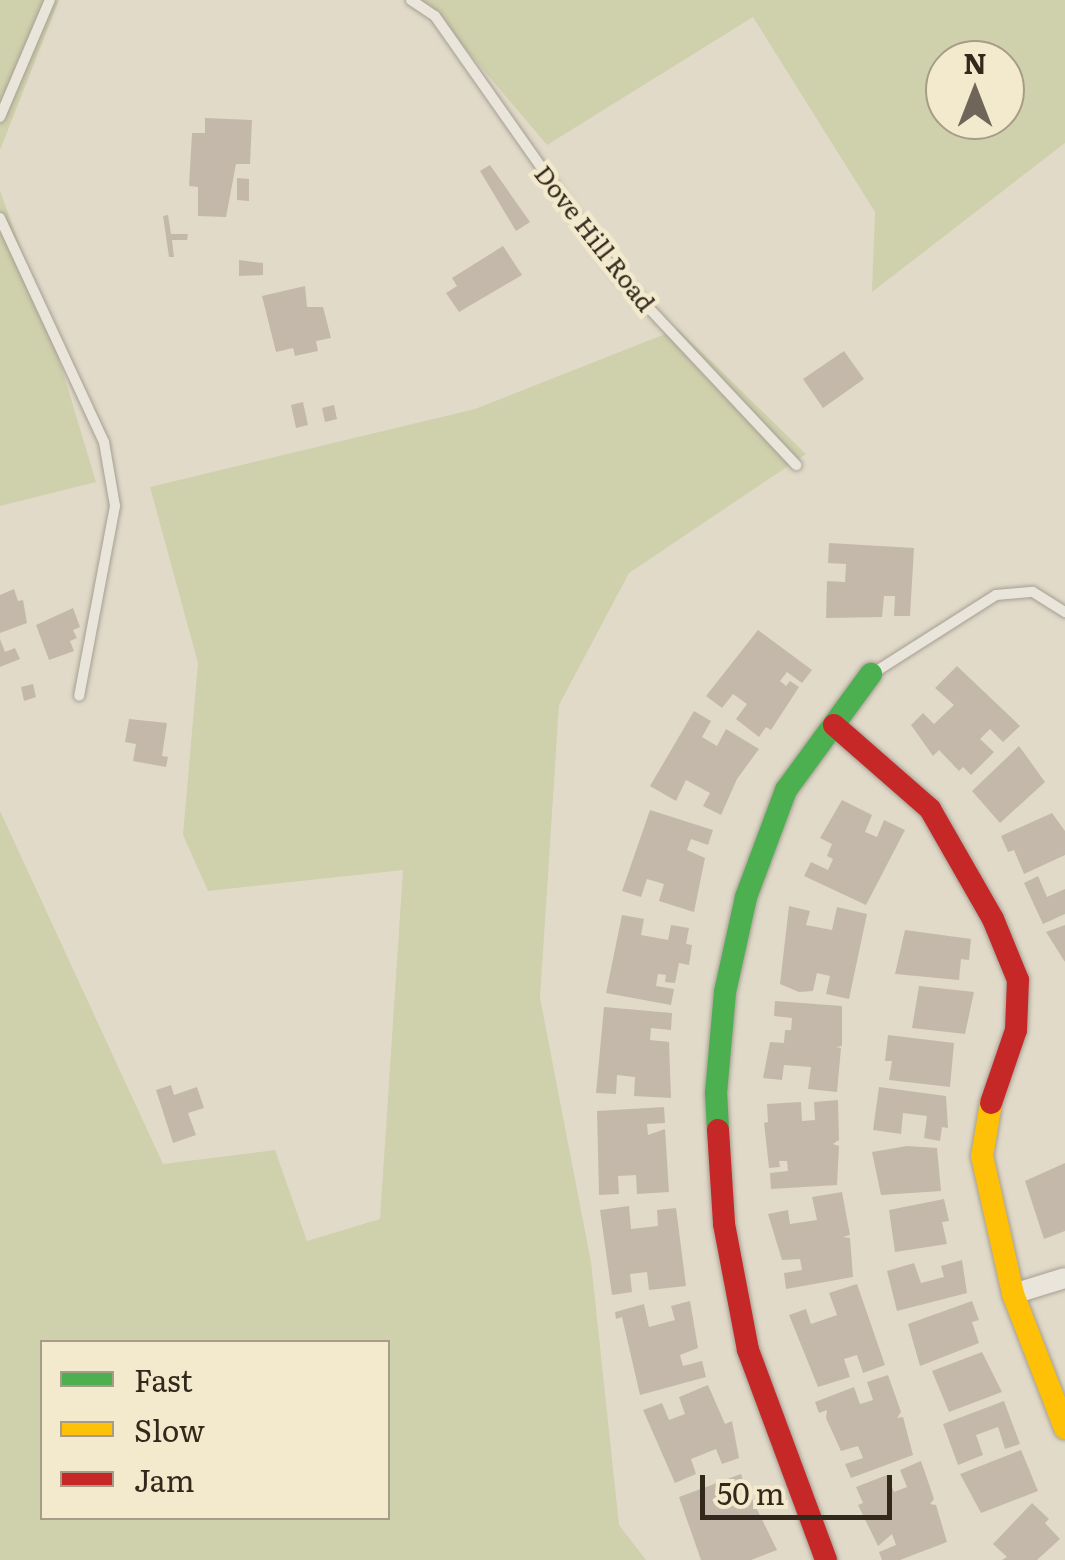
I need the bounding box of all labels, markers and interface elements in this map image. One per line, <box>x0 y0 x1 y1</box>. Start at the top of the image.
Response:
north arrow <box>925 40 1025 140</box>
text: N <box>963 41 987 83</box>
street label: Dove Hill Road <box>529 159 661 317</box>
legend <box>40 1340 390 1520</box>
text: Fast <box>134 1357 193 1401</box>
text: Slow <box>134 1407 205 1451</box>
scale bar <box>705 1455 898 1517</box>
text: Jam <box>134 1457 194 1501</box>
text: 50 m <box>717 1470 785 1514</box>

